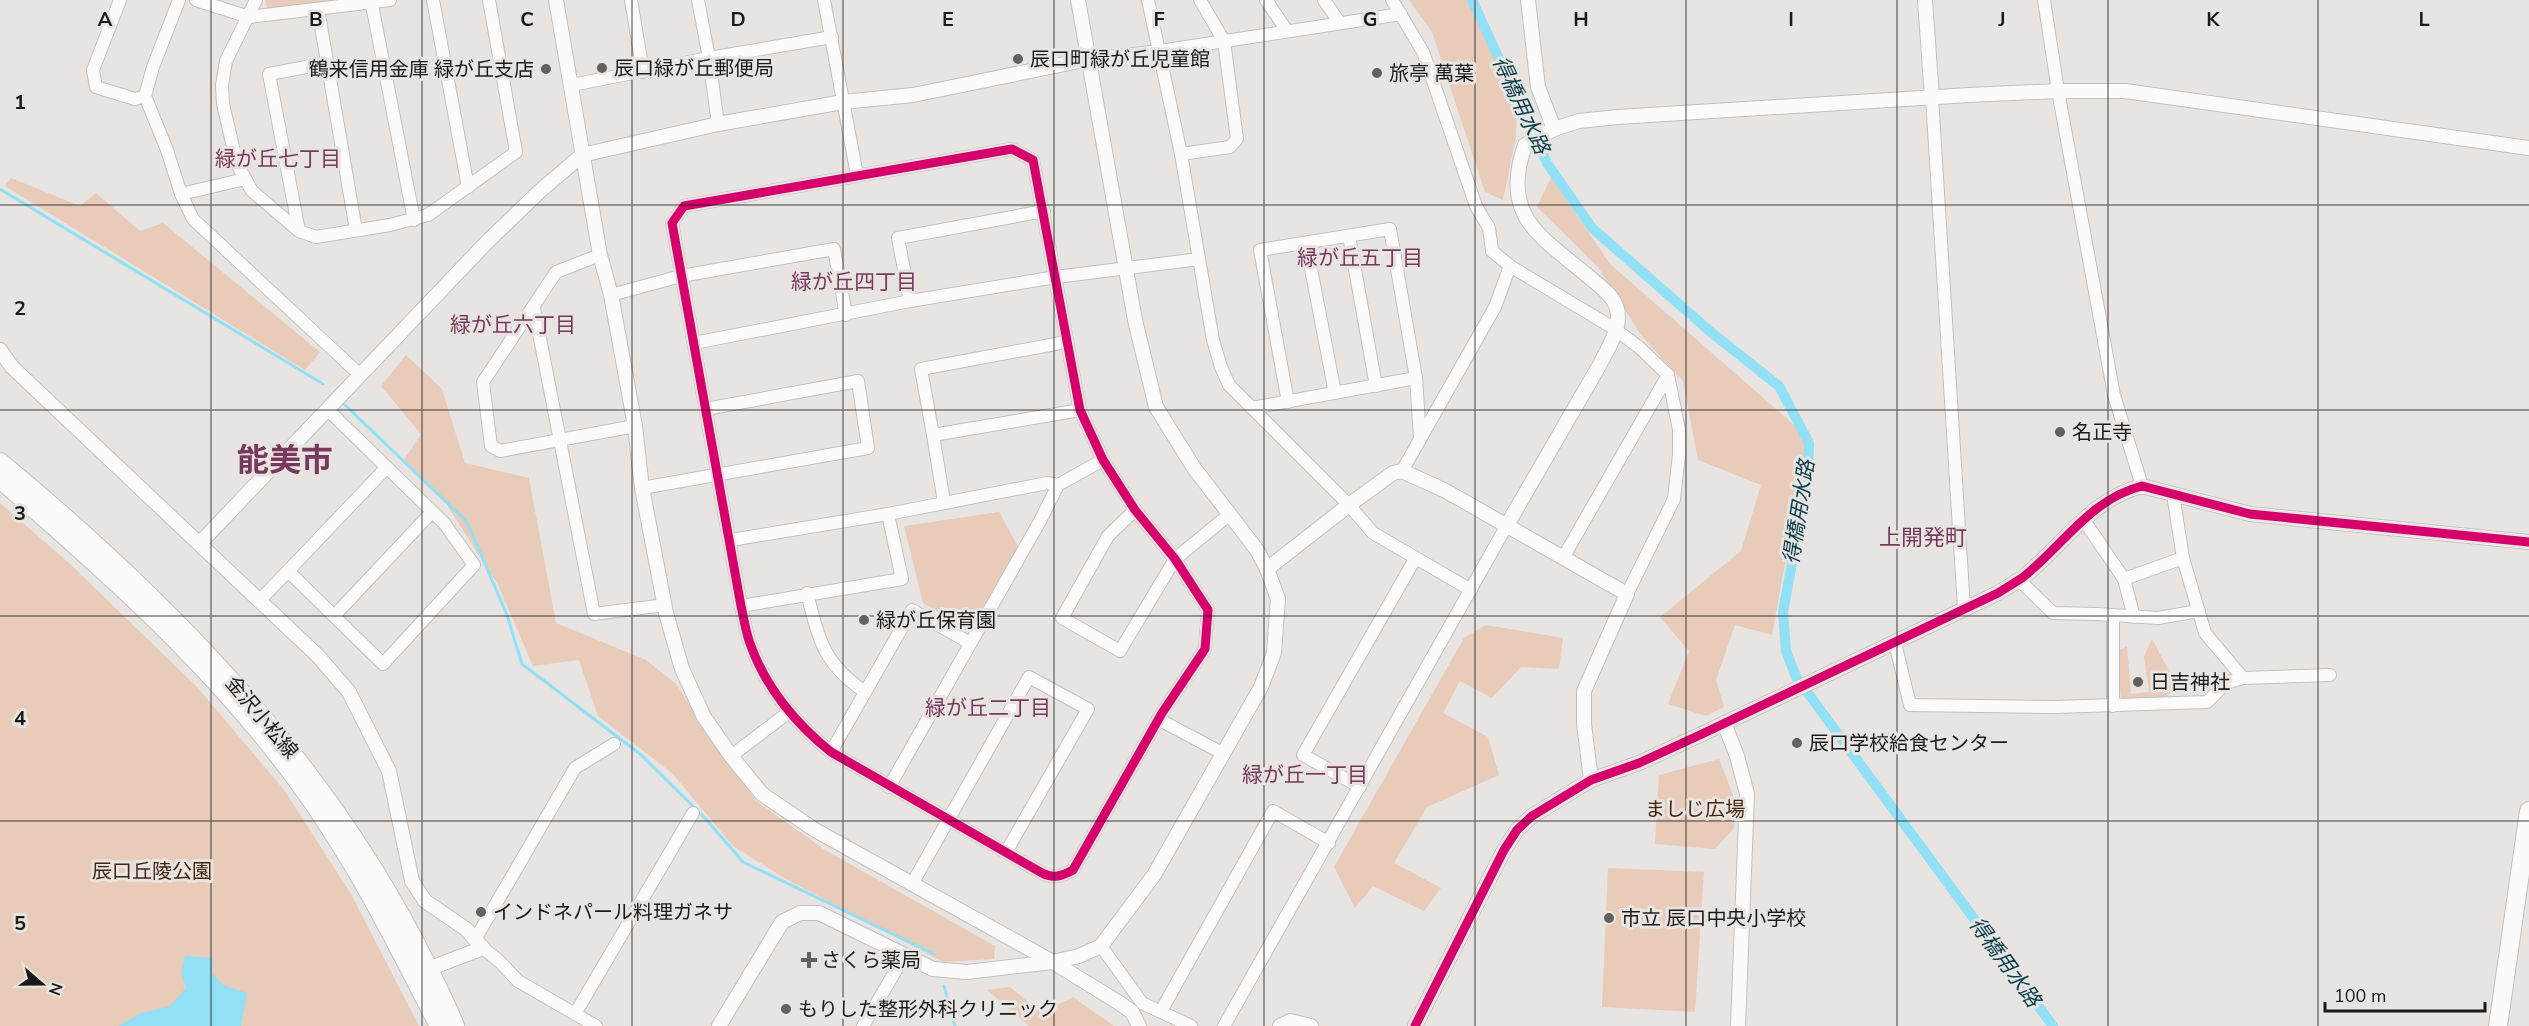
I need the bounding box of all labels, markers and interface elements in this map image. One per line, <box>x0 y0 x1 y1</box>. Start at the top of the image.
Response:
text: A <box>98 6 113 33</box>
text: B <box>309 6 323 33</box>
text: C <box>520 6 534 33</box>
text: D <box>730 6 746 33</box>
text: E <box>942 6 954 33</box>
text: F <box>1153 6 1165 33</box>
text: G <box>1363 6 1377 33</box>
text: H <box>1573 6 1589 33</box>
text: I <box>1788 6 1794 33</box>
text: J <box>1997 6 2006 33</box>
text: K <box>2206 6 2220 33</box>
text: L <box>2418 6 2430 33</box>
place label: 辰口町緑が丘児童館 <box>1030 46 1210 73</box>
marker: 辰口町緑が丘児童館 <box>1011 52 1025 66</box>
water label: 得橋用水路 <box>1486 52 1557 160</box>
place label: 辰口緑が丘郵便局 <box>614 55 774 82</box>
place label: 鶴来信用金庫 緑が丘支店 <box>309 56 534 83</box>
place label: 旅亭 萬葉 <box>1389 60 1474 87</box>
marker: 辰口緑が丘郵便局 <box>595 61 609 75</box>
marker: 鶴来信用金庫 緑が丘支店 <box>539 62 553 76</box>
marker: 旅亭 萬葉 <box>1370 66 1384 80</box>
text: 1 <box>14 89 26 116</box>
district label: 緑が丘七丁目 <box>215 145 341 173</box>
district label: 緑が丘五丁目 <box>1297 244 1423 272</box>
district label: 緑が丘四丁目 <box>791 268 917 296</box>
text: 2 <box>14 295 26 322</box>
district label: 緑が丘六丁目 <box>450 311 576 339</box>
place label: 名正寺 <box>2072 419 2132 446</box>
marker: 名正寺 <box>2053 425 2067 439</box>
district label: 能美市 <box>237 439 333 482</box>
water label: 得橋用水路 <box>1777 456 1821 566</box>
text: 3 <box>14 500 26 527</box>
district label: 上開発町 <box>1879 523 1967 553</box>
place label: 緑が丘保育園 <box>876 607 996 634</box>
marker: 緑が丘保育園 <box>857 613 871 627</box>
place label: 日吉神社 <box>2150 669 2230 696</box>
street label: 金沢小松線 <box>219 670 304 764</box>
marker: 日吉神社 <box>2131 675 2145 689</box>
district label: 緑が丘二丁目 <box>925 694 1051 722</box>
text: 4 <box>14 705 26 732</box>
place label: 辰口学校給食センター <box>1809 730 2009 757</box>
marker: 辰口学校給食センター <box>1790 736 1804 750</box>
district label: 緑が丘一丁目 <box>1242 761 1368 789</box>
park label: ましじ広場 <box>1645 796 1745 823</box>
park label: 辰口丘陵公園 <box>92 858 212 885</box>
place label: インドネパール料理ガネサ <box>493 899 733 926</box>
marker: インドネパール料理ガネサ <box>474 905 488 919</box>
place label: 市立 辰口中央小学校 <box>1621 905 1806 932</box>
text: 5 <box>14 910 26 937</box>
marker: 市立 辰口中央小学校 <box>1602 911 1616 925</box>
water label: 得橋用水路 <box>1963 911 2048 1014</box>
place label: さくら薬局 <box>821 947 921 974</box>
marker: さくら薬局 <box>802 953 816 967</box>
north arrow <box>12 954 72 1014</box>
scale bar <box>2325 975 2486 1013</box>
text: N <box>43 979 68 998</box>
text: 100 m <box>2334 984 2386 1008</box>
place label: もりした整形外科クリニック <box>798 996 1058 1023</box>
marker: もりした整形外科クリニック <box>779 1002 793 1016</box>

